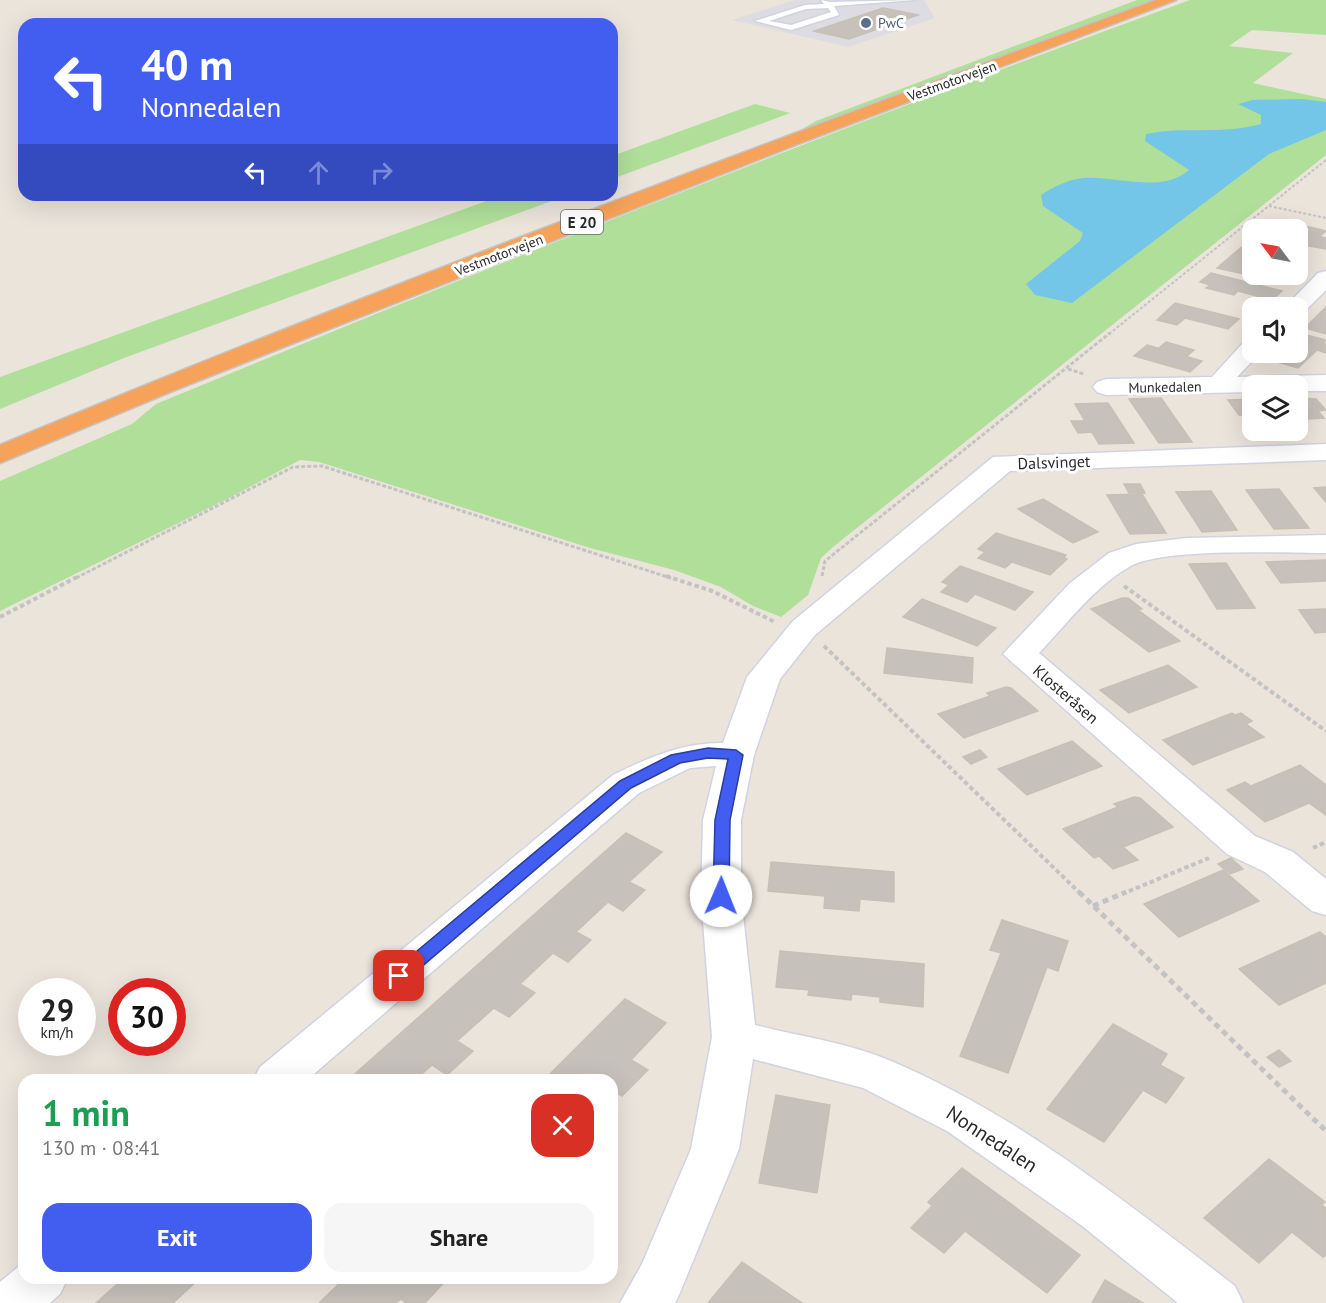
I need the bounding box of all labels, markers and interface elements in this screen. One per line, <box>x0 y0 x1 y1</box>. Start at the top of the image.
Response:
place label: PwC <box>878 14 904 32</box>
marker: PwC <box>859 16 873 30</box>
text: 40 m <box>141 37 233 92</box>
icon: left <box>42 42 120 120</box>
street label: Vestmotorvejen <box>904 57 999 106</box>
text: Nonnedalen <box>141 90 281 124</box>
icon: left <box>239 156 272 189</box>
icon: ahead <box>302 156 335 189</box>
icon: right <box>365 156 398 189</box>
road number: E 20 <box>561 210 603 234</box>
north arrow <box>1242 219 1308 285</box>
map controls <box>1242 219 1308 441</box>
street label: Vestmotorvejen <box>452 230 546 280</box>
button: sound <box>1242 297 1308 363</box>
button: layers <box>1242 375 1308 441</box>
street label: Munkedalen <box>1128 377 1202 397</box>
street label: Dalsvinget <box>1017 451 1091 473</box>
street label: Klosteråsen <box>1029 660 1103 728</box>
position arrow <box>689 864 753 928</box>
pin <box>373 950 424 1001</box>
icon: arrive <box>382 959 415 992</box>
speed limit sign: 30 <box>108 978 186 1056</box>
text: 29 <box>40 990 74 1029</box>
text: km/h <box>41 1023 73 1042</box>
text: 1 min <box>42 1089 130 1136</box>
button: close <box>531 1094 594 1157</box>
street label: Nonnedalen <box>941 1100 1043 1178</box>
text: 130 m · 08:41 <box>42 1135 160 1161</box>
button: Exit <box>42 1203 312 1272</box>
button: Share <box>324 1203 594 1272</box>

